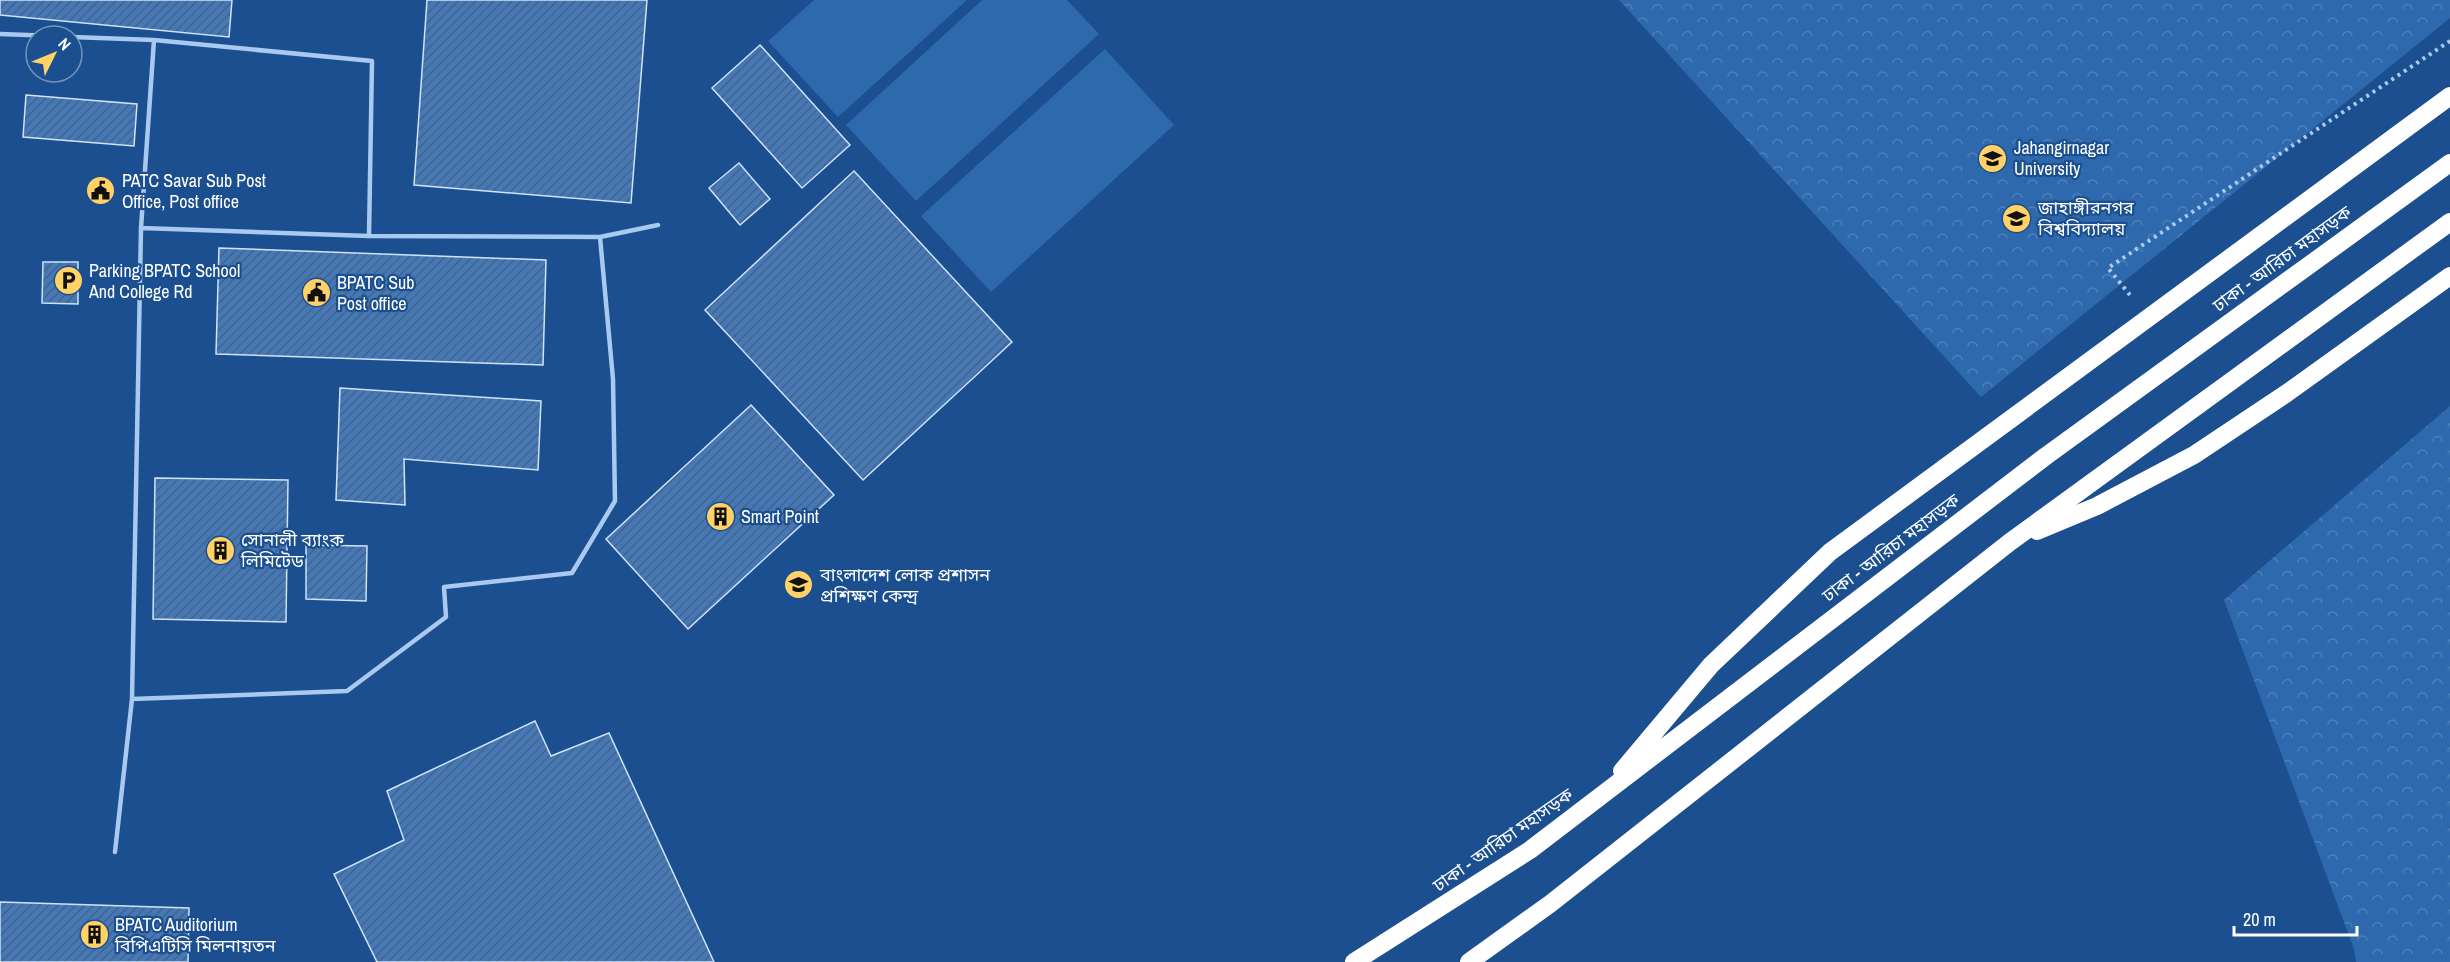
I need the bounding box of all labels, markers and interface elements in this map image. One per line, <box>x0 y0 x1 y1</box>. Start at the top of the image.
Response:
north arrow <box>24 24 84 84</box>
text: N <box>54 33 76 55</box>
place label: Jahangirnagar University <box>2014 135 2109 181</box>
school or university icon: Jahangirnagar University <box>1977 142 2009 174</box>
place label: PATC Savar Sub Post Office, Post office <box>122 168 266 214</box>
public building icon: PATC Savar Sub Post Office, Post office <box>85 175 117 207</box>
place label: জাহাঙ্গীরনগর বিশ্ববিদ্যালয় <box>2037 195 2134 241</box>
street label: ঢাকা - আরিচা মহাসড়ক <box>2206 199 2357 318</box>
school or university icon: জাহাঙ্গীরনগর বিশ্ববিদ্যালয় <box>2001 202 2033 234</box>
place label: Parking BPATC School And College Rd <box>88 258 240 304</box>
parking icon: Parking BPATC School And College Rd <box>52 265 84 297</box>
place label: BPATC Sub Post office <box>337 270 414 316</box>
public building icon: BPATC Sub Post office <box>300 277 332 309</box>
street label: ঢাকা - আরিচা মহাসড়ক <box>1816 487 1965 608</box>
building icon: Smart Point <box>704 501 736 533</box>
place label: Smart Point <box>741 504 819 529</box>
place label: সোনালী ব্যাংক লিমিটেড <box>240 527 344 573</box>
building icon: সোনালী ব্যাংক লিমিটেড <box>204 534 236 566</box>
place label: বাংলাদেশ লোক প্রশাসন প্রশিক্ষণ কেন্দ্র <box>819 562 991 608</box>
school or university icon: বাংলাদেশ লোক প্রশাসন প্রশিক্ষণ কেন্দ্র <box>783 569 815 601</box>
street label: ঢাকা - আরিচা মহাসড়ক <box>1427 781 1578 898</box>
scale bar <box>2234 899 2357 937</box>
text: 20 m <box>2243 907 2276 932</box>
place label: BPATC Auditorium বিপিএটিসি মিলনায়তন <box>114 912 277 958</box>
building icon: BPATC Auditorium বিপিএটিসি মিলনায়তন <box>78 919 110 951</box>

